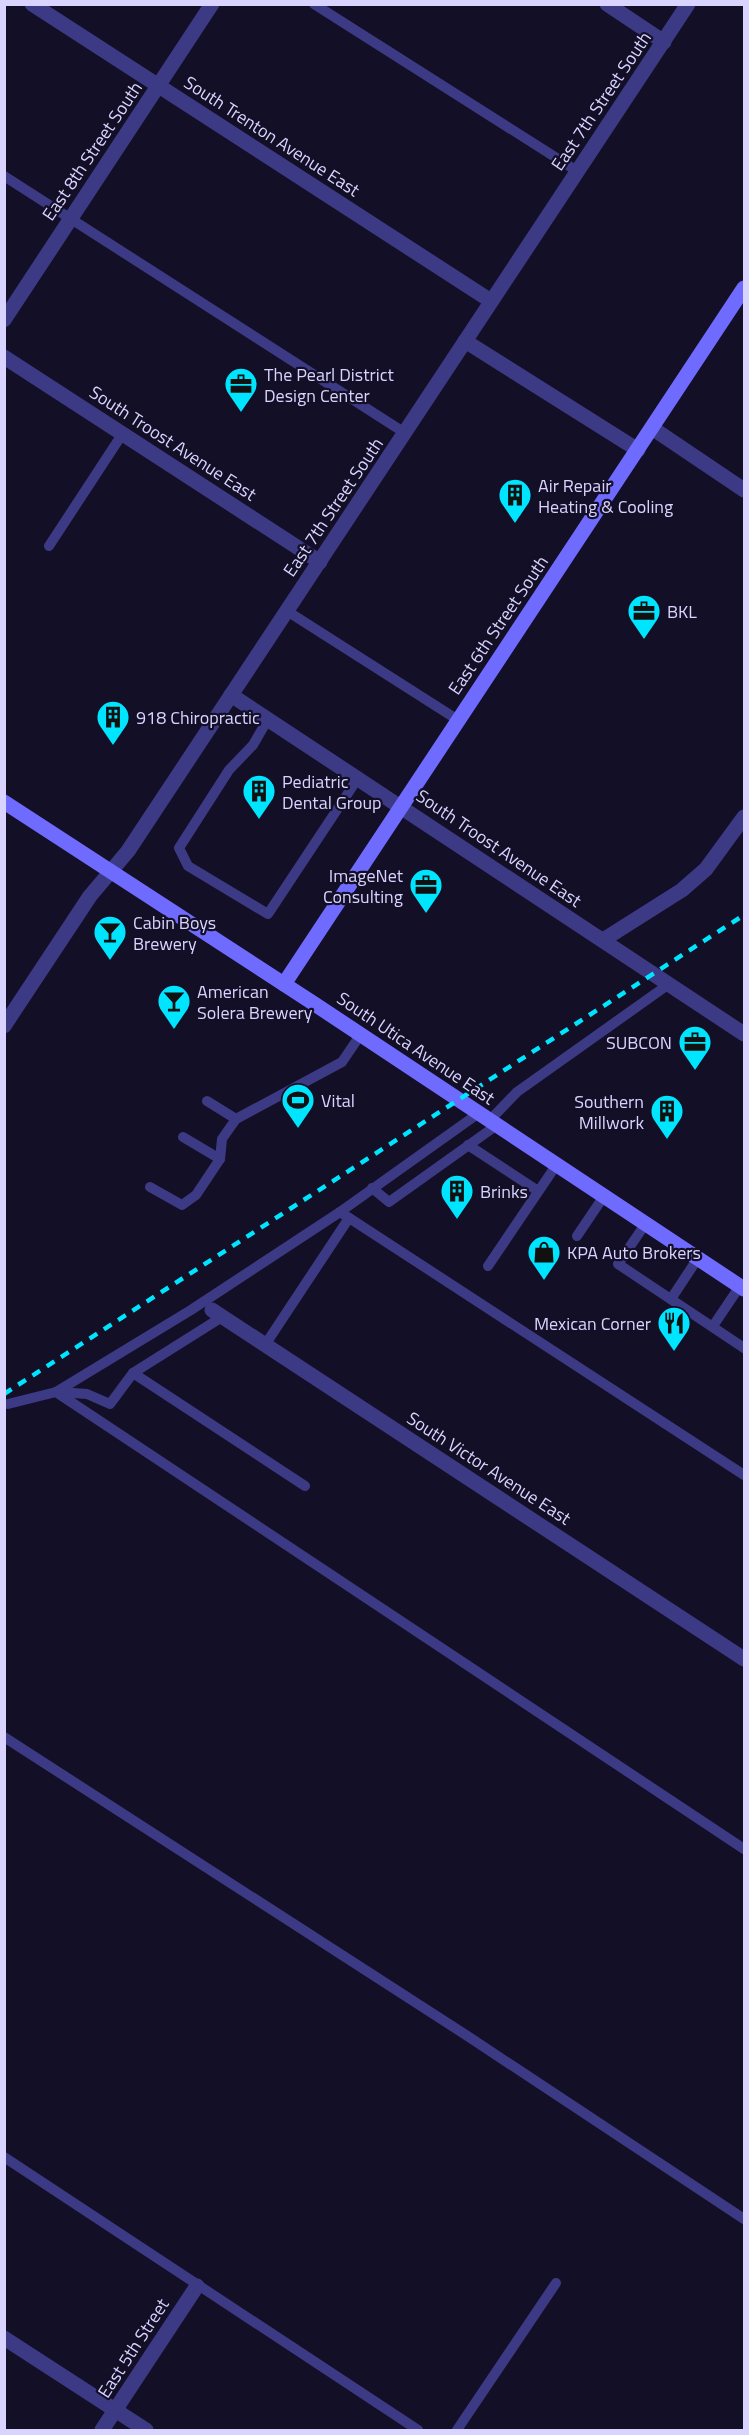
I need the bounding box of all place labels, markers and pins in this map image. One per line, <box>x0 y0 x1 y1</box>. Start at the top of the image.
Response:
place label: The Pearl District Design Center <box>264 361 394 409</box>
office icon: The Pearl District Design Center <box>223 366 259 413</box>
place label: Air Repair Heating & Cooling <box>538 472 673 520</box>
building icon: Air Repair Heating & Cooling <box>497 477 533 524</box>
office icon: BKL <box>626 593 662 640</box>
place label: BKL <box>667 598 697 625</box>
building icon: 918 Chiropractic <box>95 699 131 746</box>
place label: 918 Chiropractic <box>136 704 260 731</box>
place label: Pediatric Dental Group <box>282 768 381 816</box>
building icon: Pediatric Dental Group <box>241 773 277 820</box>
place label: ImageNet Consulting <box>323 862 404 910</box>
office icon: ImageNet Consulting <box>408 867 444 914</box>
place label: Cabin Boys Brewery <box>133 909 216 957</box>
bar icon: Cabin Boys Brewery <box>92 914 128 961</box>
place label: American Solera Brewery <box>197 978 313 1026</box>
bar icon: American Solera Brewery <box>156 983 192 1030</box>
office icon: SUBCON <box>677 1024 713 1071</box>
place label: SUBCON <box>606 1029 672 1056</box>
sports icon: Vital <box>280 1082 316 1129</box>
place label: Vital <box>321 1087 355 1114</box>
place label: Southern Millwork <box>574 1088 644 1136</box>
building icon: Southern Millwork <box>649 1093 685 1140</box>
building icon: Brinks <box>439 1173 475 1220</box>
place label: Brinks <box>480 1178 528 1205</box>
shop icon: KPA Auto Brokers <box>526 1234 562 1281</box>
place label: KPA Auto Brokers <box>567 1239 701 1266</box>
restaurant icon: Mexican Corner <box>656 1305 692 1352</box>
place label: Mexican Corner <box>534 1310 651 1337</box>

